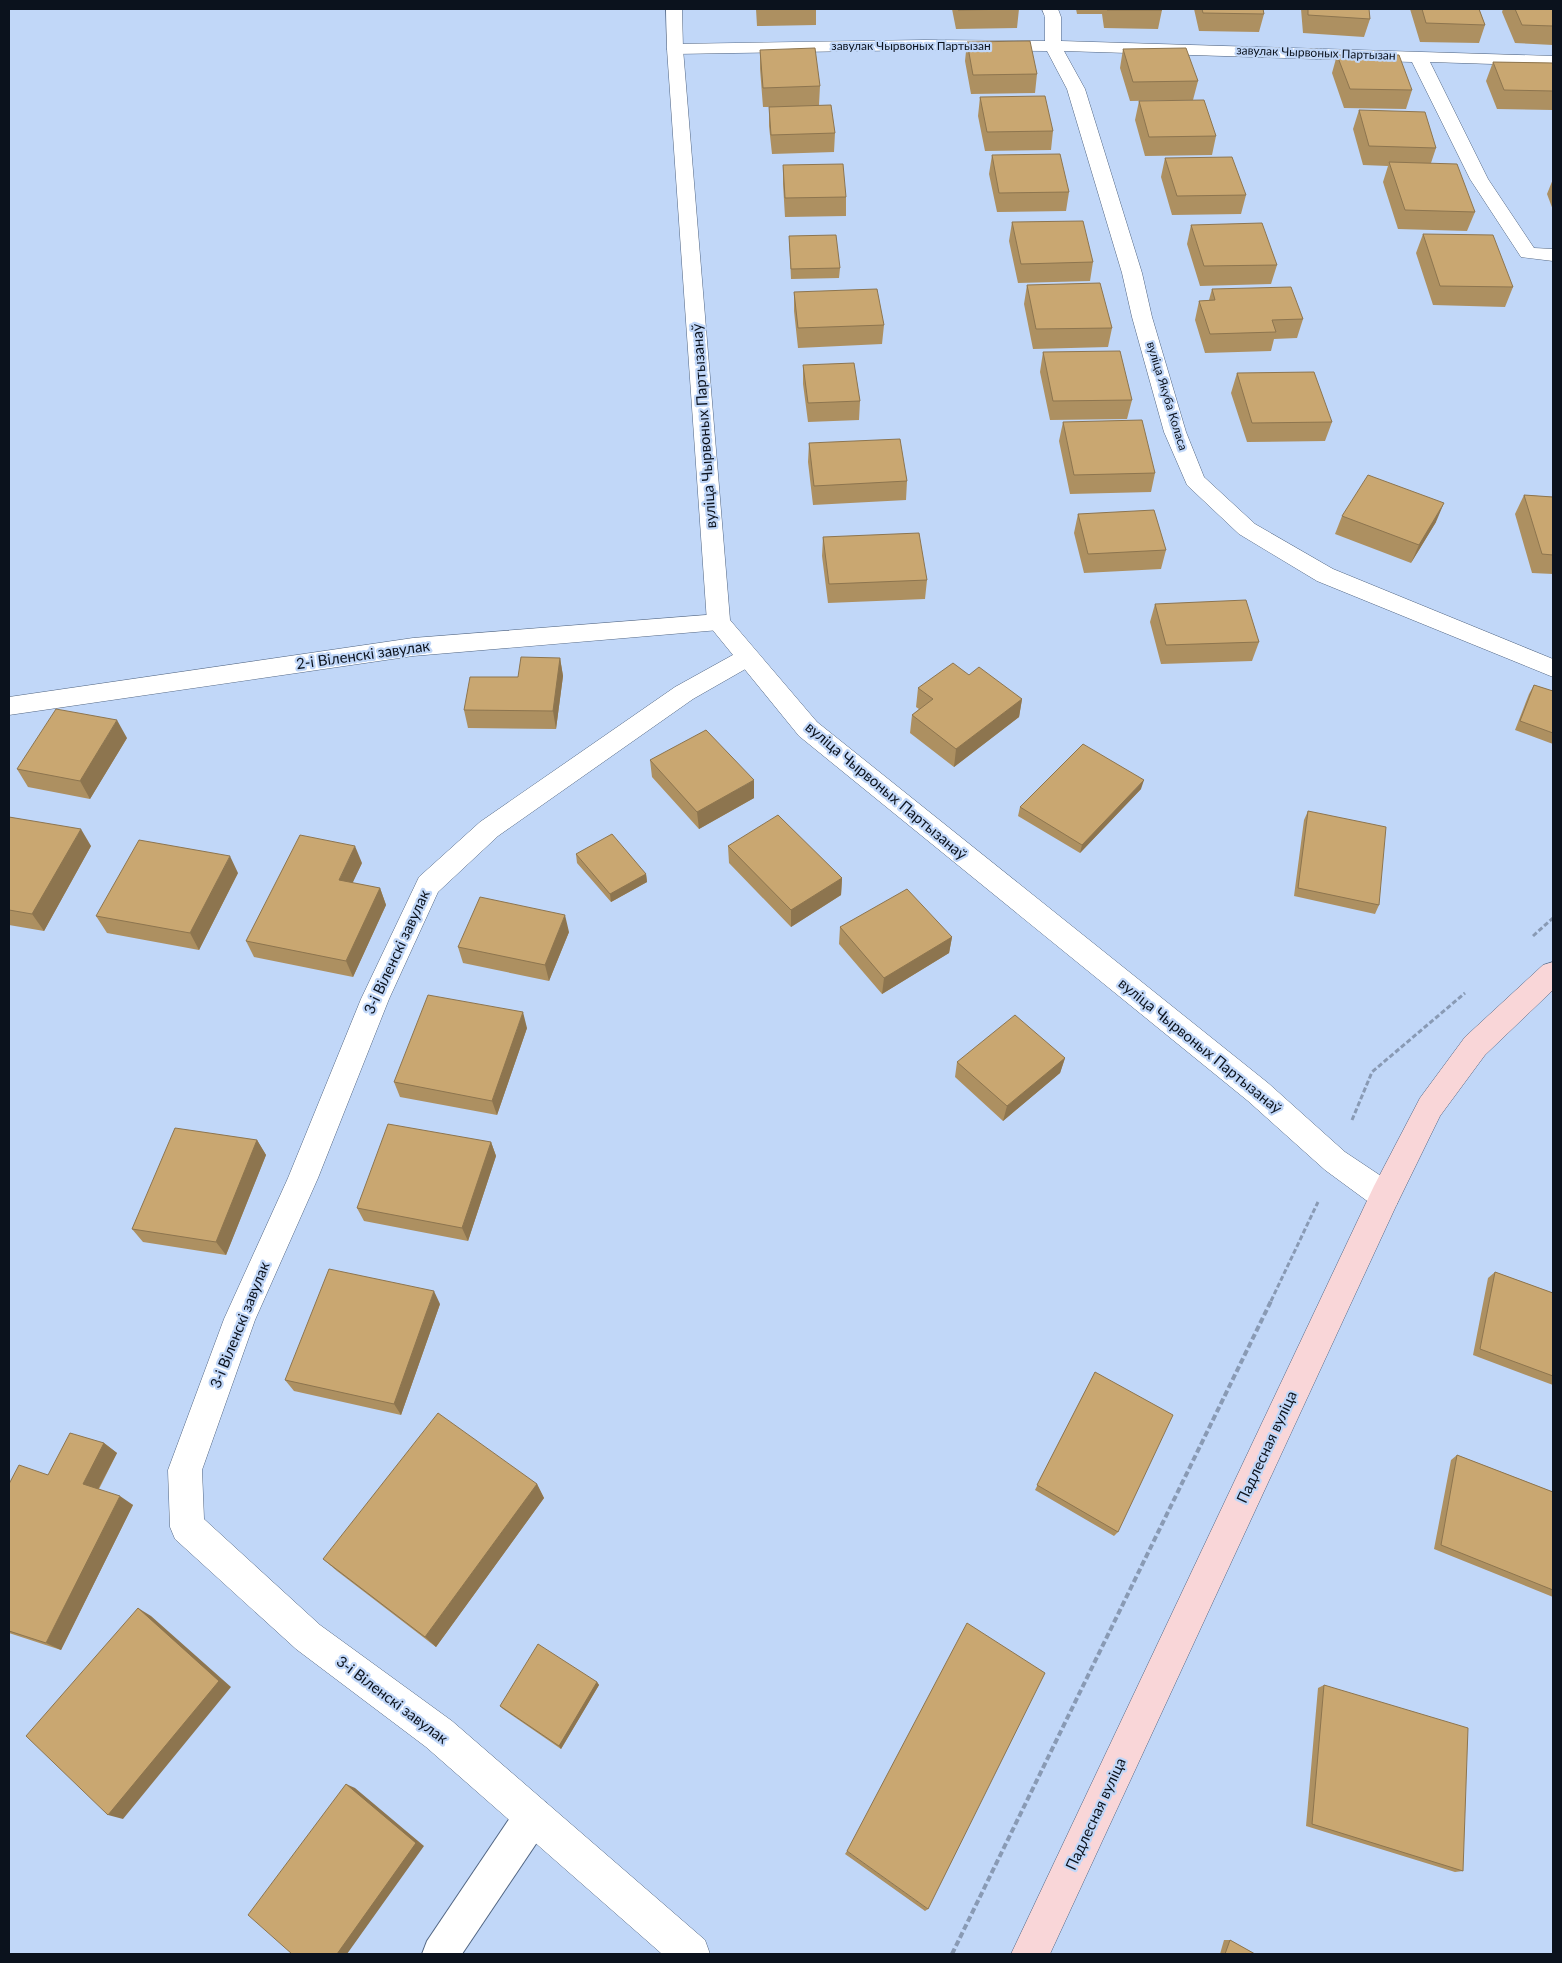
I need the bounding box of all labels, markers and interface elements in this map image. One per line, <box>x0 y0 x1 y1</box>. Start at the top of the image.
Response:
street label: завулак Чырвоных Партызан <box>831 38 991 53</box>
street label: завулак Чырвоных Партызан <box>1236 42 1396 63</box>
street label: вуліца Чырвоных Партызанаў <box>687 323 719 529</box>
street label: вуліца Якуба Коласа <box>1144 340 1191 452</box>
street label: 2-і Віленскі завулак <box>295 636 431 672</box>
street label: вуліца Чырвоных Партызанаў <box>802 717 971 863</box>
street label: 3-і Віленскі завулак <box>359 886 433 1016</box>
street label: вуліца Чырвоных Партызанаў <box>1115 974 1286 1117</box>
street label: 3-і Віленскі завулак <box>205 1259 273 1391</box>
street label: Падлесная вуліца <box>1232 1388 1300 1506</box>
street label: 3-і Віленскі завулак <box>333 1651 452 1747</box>
street label: Падлесная вуліца <box>1061 1755 1129 1873</box>

